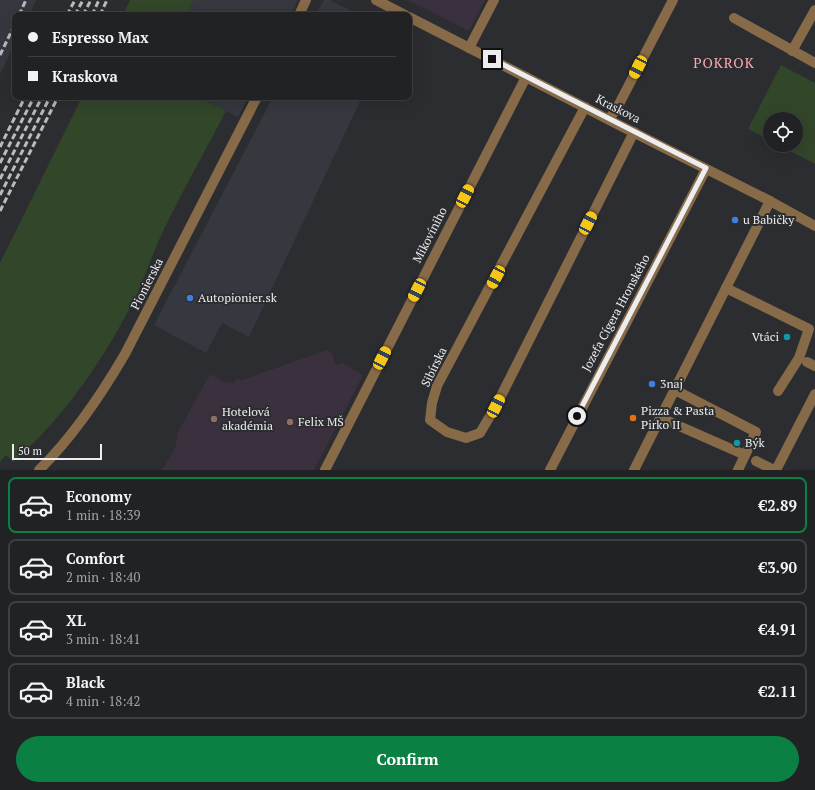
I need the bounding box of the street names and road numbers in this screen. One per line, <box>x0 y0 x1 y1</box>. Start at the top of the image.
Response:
street label: Kraskova <box>593 91 643 126</box>
street label: Mikovíniho <box>409 204 450 265</box>
street label: Jozefa Cígera Hronského <box>578 251 653 374</box>
street label: Pionierska <box>127 255 166 312</box>
street label: Sibírska <box>418 344 450 389</box>

